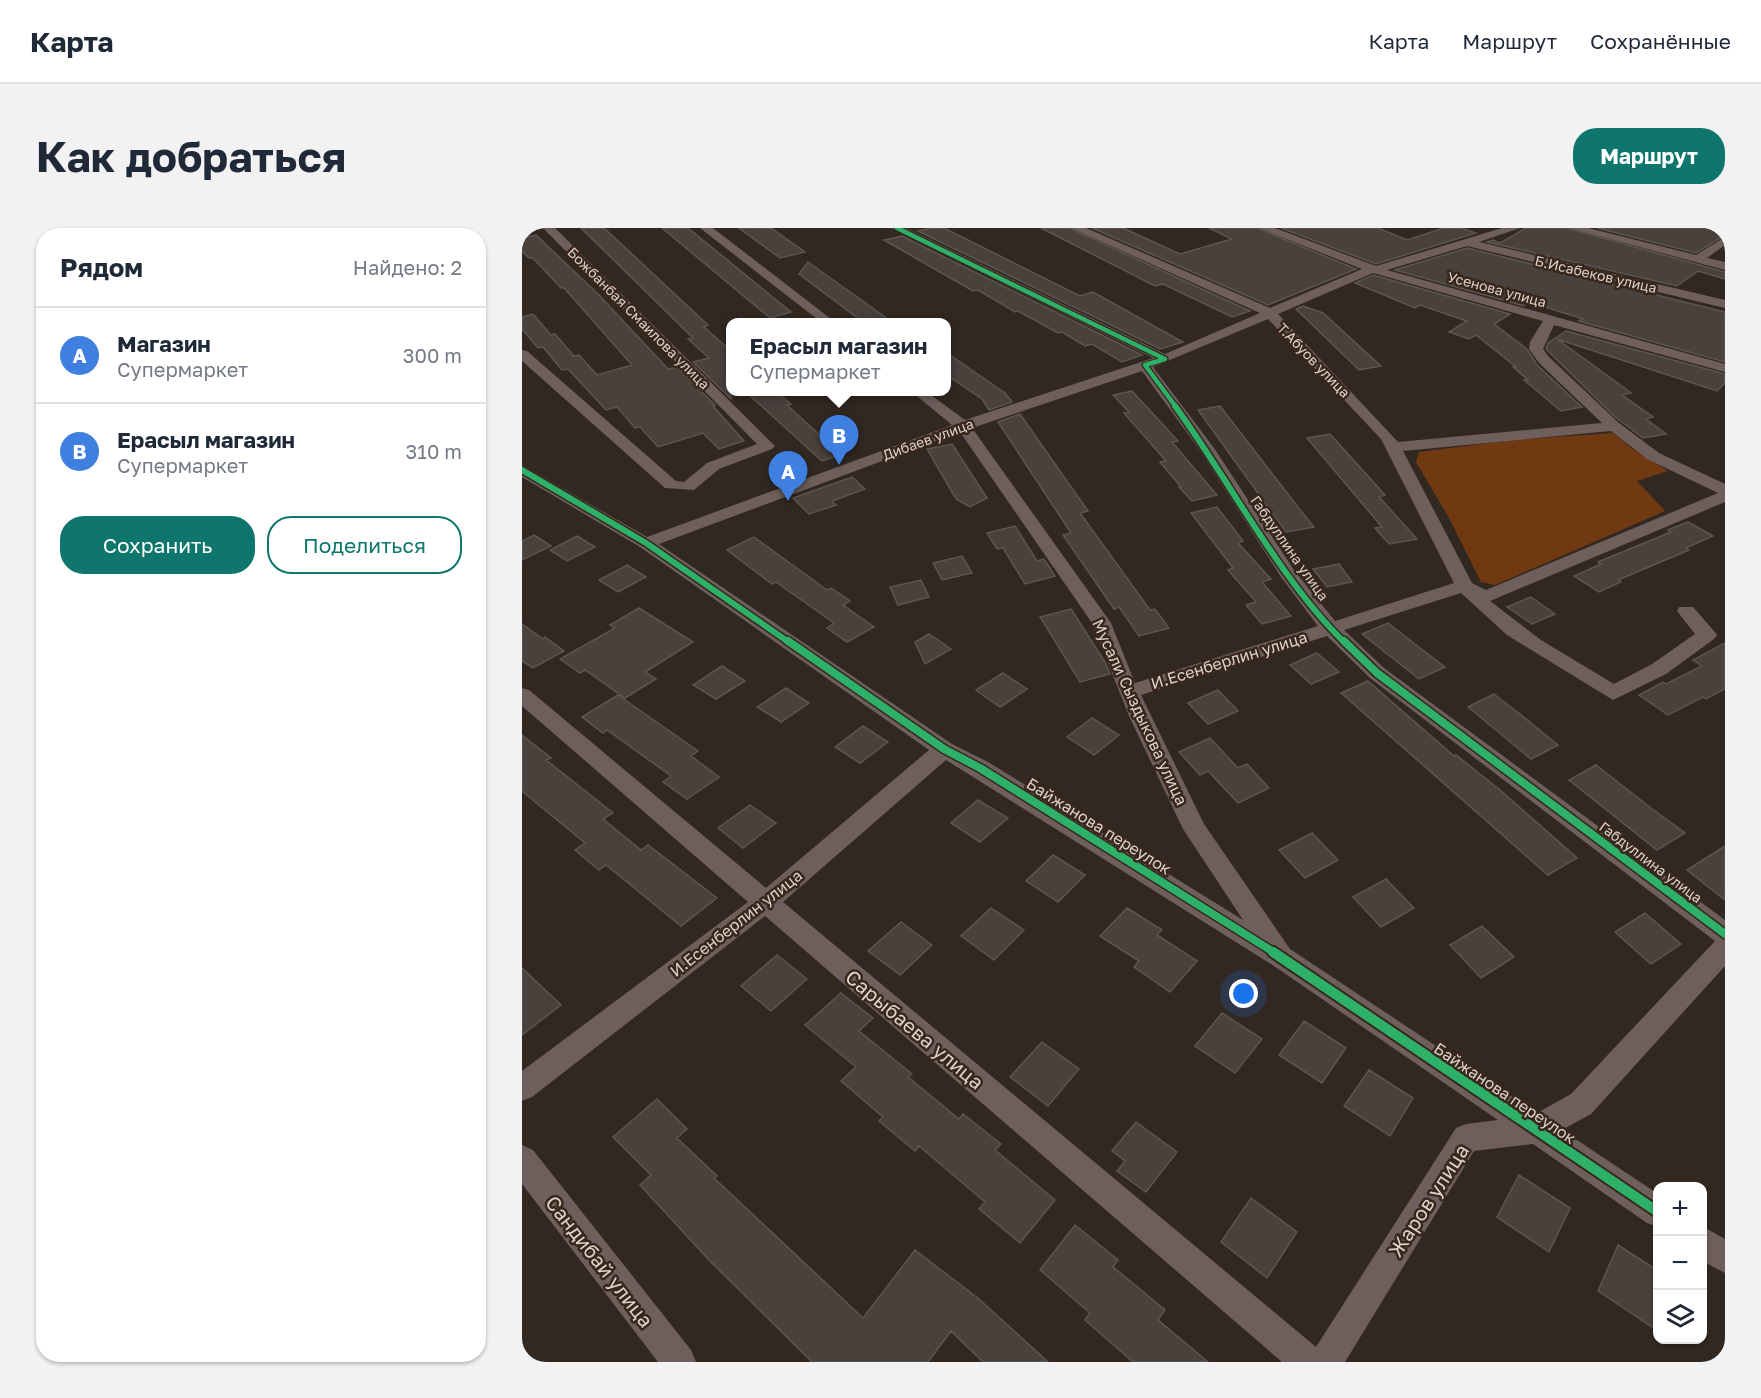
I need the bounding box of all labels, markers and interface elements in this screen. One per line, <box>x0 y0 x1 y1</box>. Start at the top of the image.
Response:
text: Карта <box>30 25 114 58</box>
text: Карта <box>1368 28 1429 54</box>
text: Маршрут <box>1462 28 1557 54</box>
text: Сохранённые <box>1590 28 1731 54</box>
button: Маршрут <box>1573 128 1725 184</box>
text: Как добраться <box>36 131 346 181</box>
street label: Божбанбая Смаилова улица <box>564 243 714 393</box>
text: Рядом <box>60 252 143 283</box>
street label: Б.Исабеков улица <box>1533 252 1659 296</box>
text: Найдено: 2 <box>353 255 462 279</box>
street label: Усенова улица <box>1446 268 1548 310</box>
popup <box>726 318 951 396</box>
street label: Т.Абуов улица <box>1274 319 1354 401</box>
text: Магазин <box>117 330 211 357</box>
text: Ерасыл магазин <box>750 332 928 359</box>
text: A <box>72 343 87 367</box>
text: 300 m <box>403 343 462 367</box>
text: Супермаркет <box>117 357 248 381</box>
text: Супермаркет <box>750 359 881 383</box>
street label: Дибаев улица <box>880 415 976 463</box>
pin: B <box>820 416 858 465</box>
text: Ерасыл магазин <box>117 426 295 453</box>
text: B <box>72 439 87 463</box>
text: 310 m <box>406 439 462 463</box>
pin: A <box>768 452 808 501</box>
text: Супермаркет <box>117 453 248 477</box>
street label: Габдуллина улица <box>1247 492 1333 604</box>
button: Сохранить <box>60 516 255 574</box>
button: Поделиться <box>267 516 462 574</box>
street label: Мусали Сыздыкова улица <box>1088 616 1192 808</box>
street label: И.Есенберлин улица <box>1148 627 1310 693</box>
street label: Байжанова переулок <box>1023 773 1175 879</box>
street label: Габдуллина улица <box>1596 818 1706 906</box>
street label: И.Есенберлин улица <box>666 865 806 981</box>
street label: Сарыбаева улица <box>841 964 989 1094</box>
your location <box>1229 979 1258 1008</box>
street label: Байжанова переулок <box>1430 1038 1580 1148</box>
street label: Жаров улица <box>1383 1139 1473 1261</box>
map controls <box>1653 1182 1707 1344</box>
button: + <box>1653 1182 1707 1236</box>
street label: Сандибай улица <box>541 1190 659 1332</box>
button: − <box>1653 1236 1707 1290</box>
button: layers <box>1653 1290 1707 1344</box>

